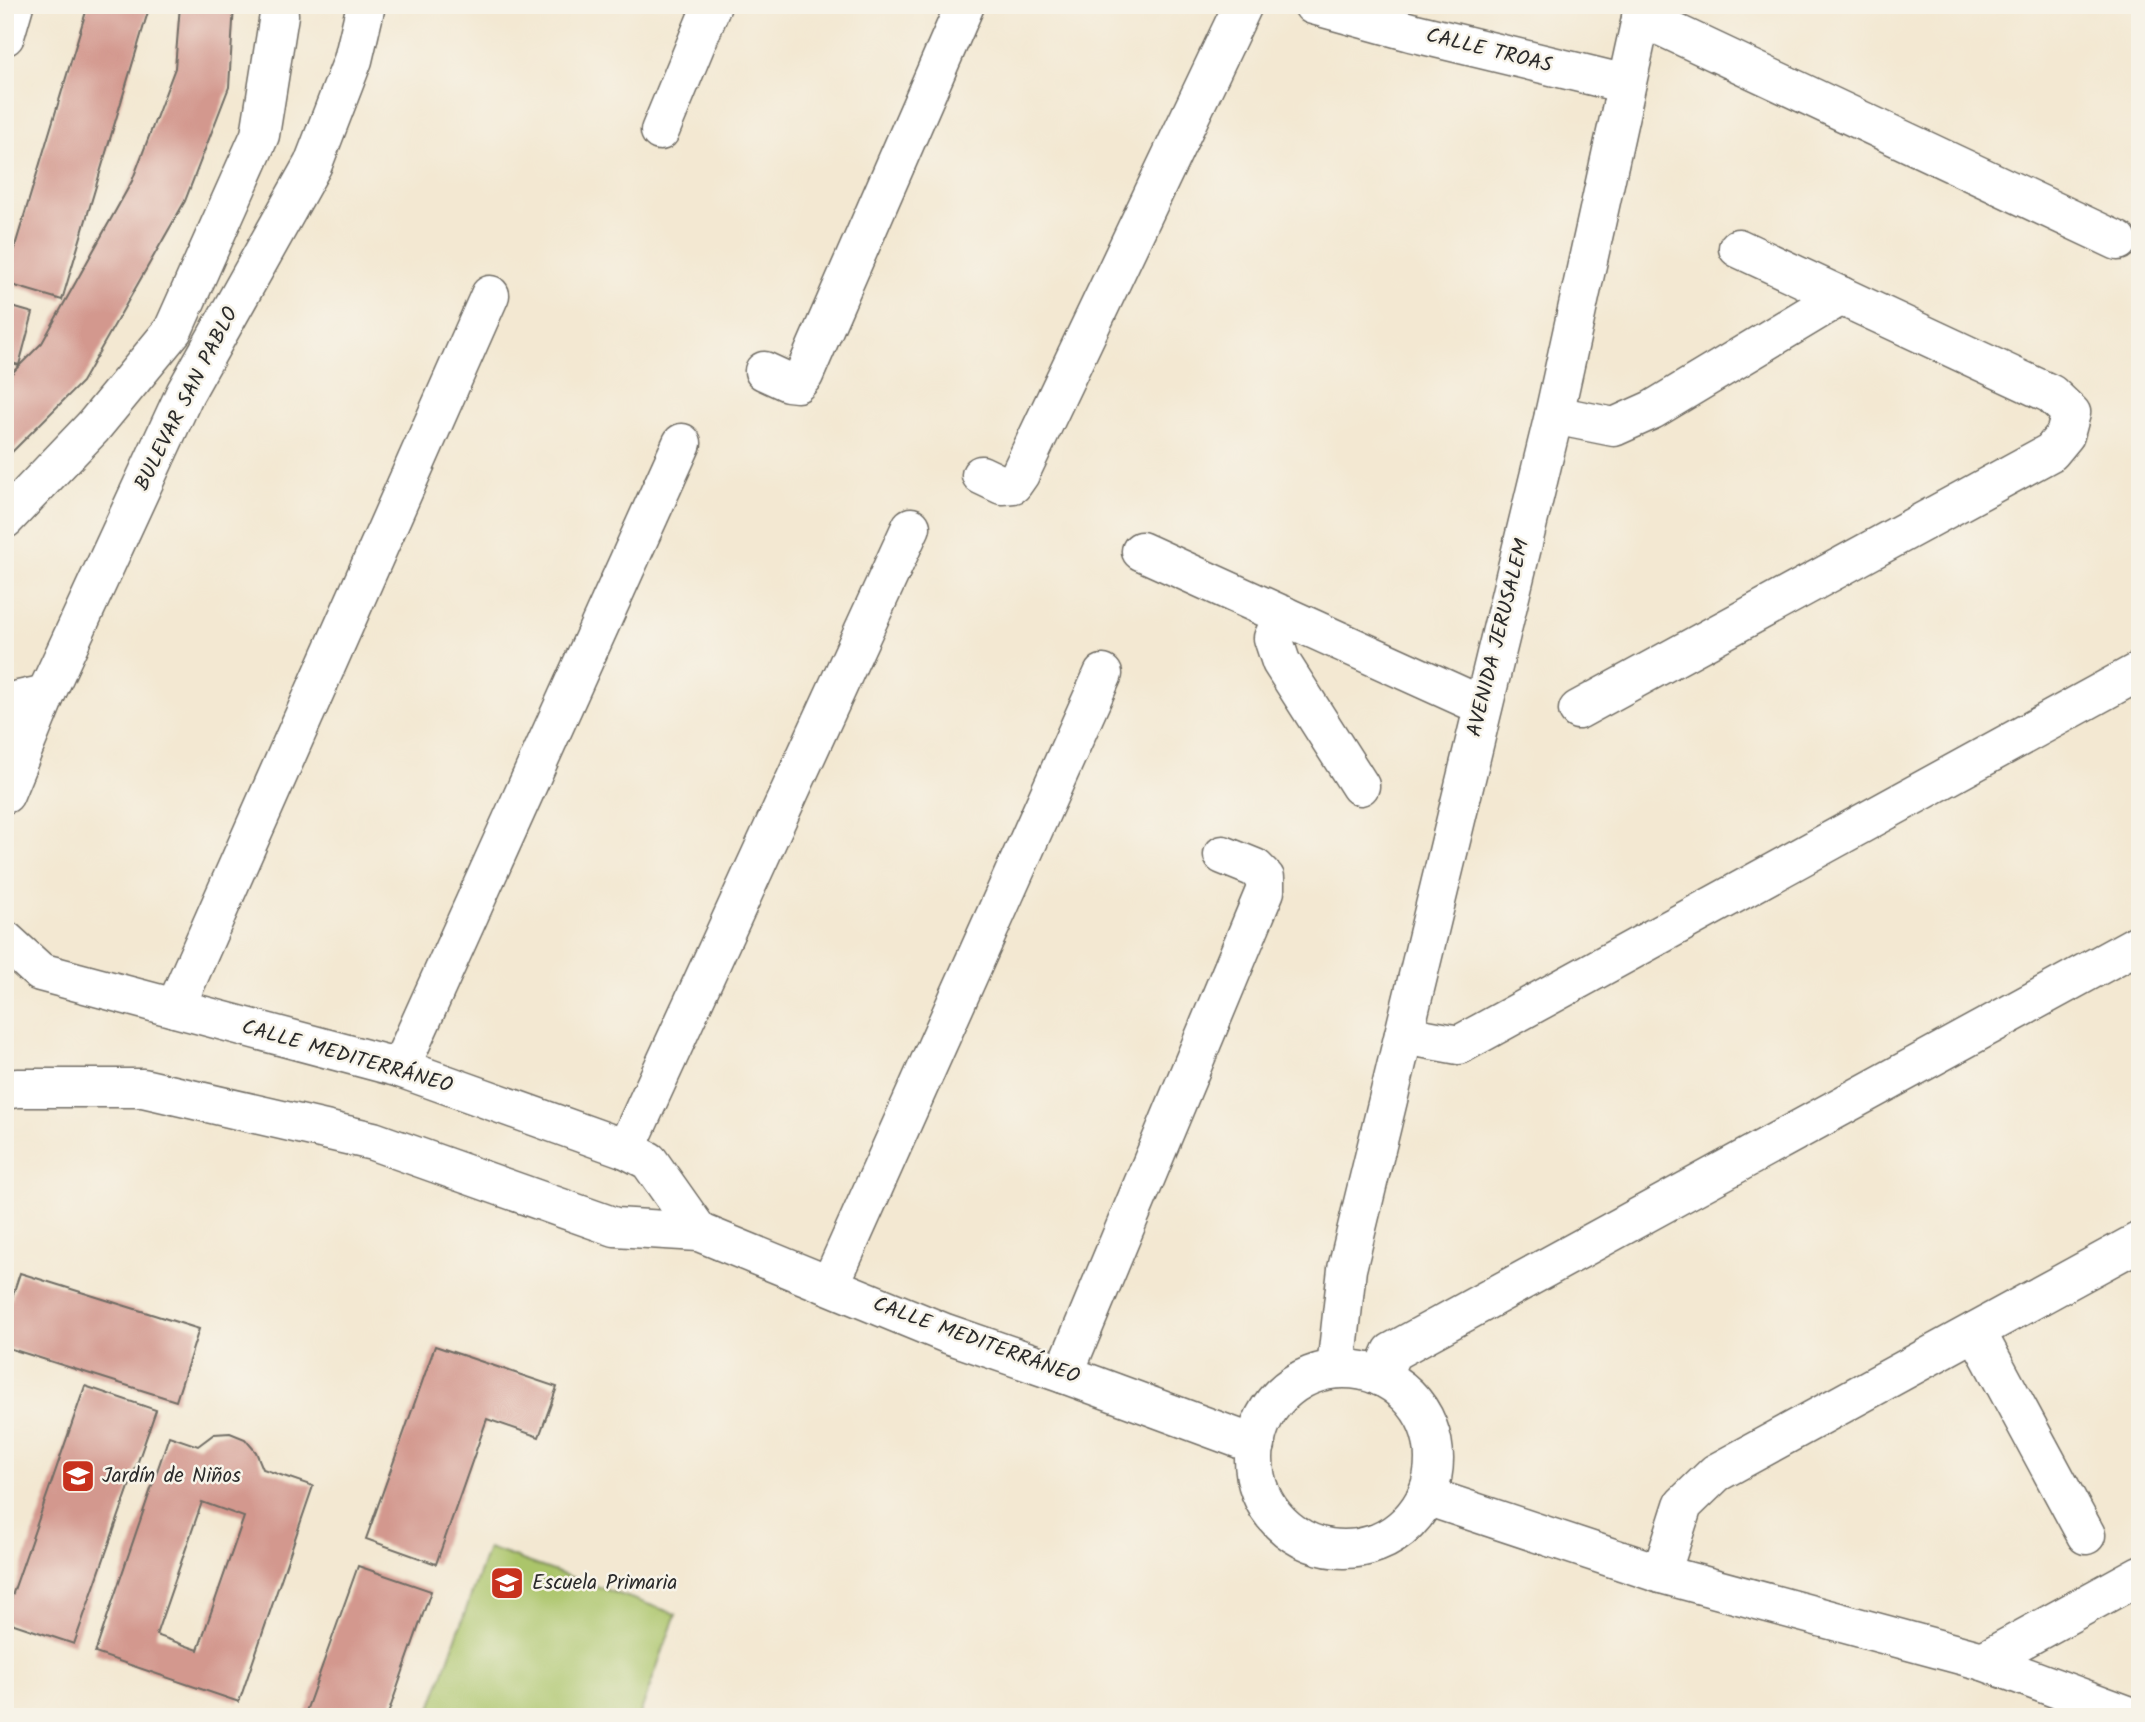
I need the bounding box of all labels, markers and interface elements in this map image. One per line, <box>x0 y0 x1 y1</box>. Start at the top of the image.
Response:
street label: CALLE TROAS <box>1422 19 1556 83</box>
street label: BULEVAR SAN PABLO <box>126 301 248 497</box>
street label: AVENIDA JERUSALEM <box>1458 535 1540 740</box>
street label: CALLE MEDITERRÁNEO <box>238 1011 456 1103</box>
street label: CALLE MEDITERRÁNEO <box>868 1288 1084 1394</box>
school or university icon: Jardín de Niños <box>59 1457 97 1495</box>
place label: Jardín de Niños <box>102 1460 241 1493</box>
school or university icon: Escuela Primaria <box>488 1564 526 1602</box>
place label: Escuela Primaria <box>532 1567 677 1600</box>

